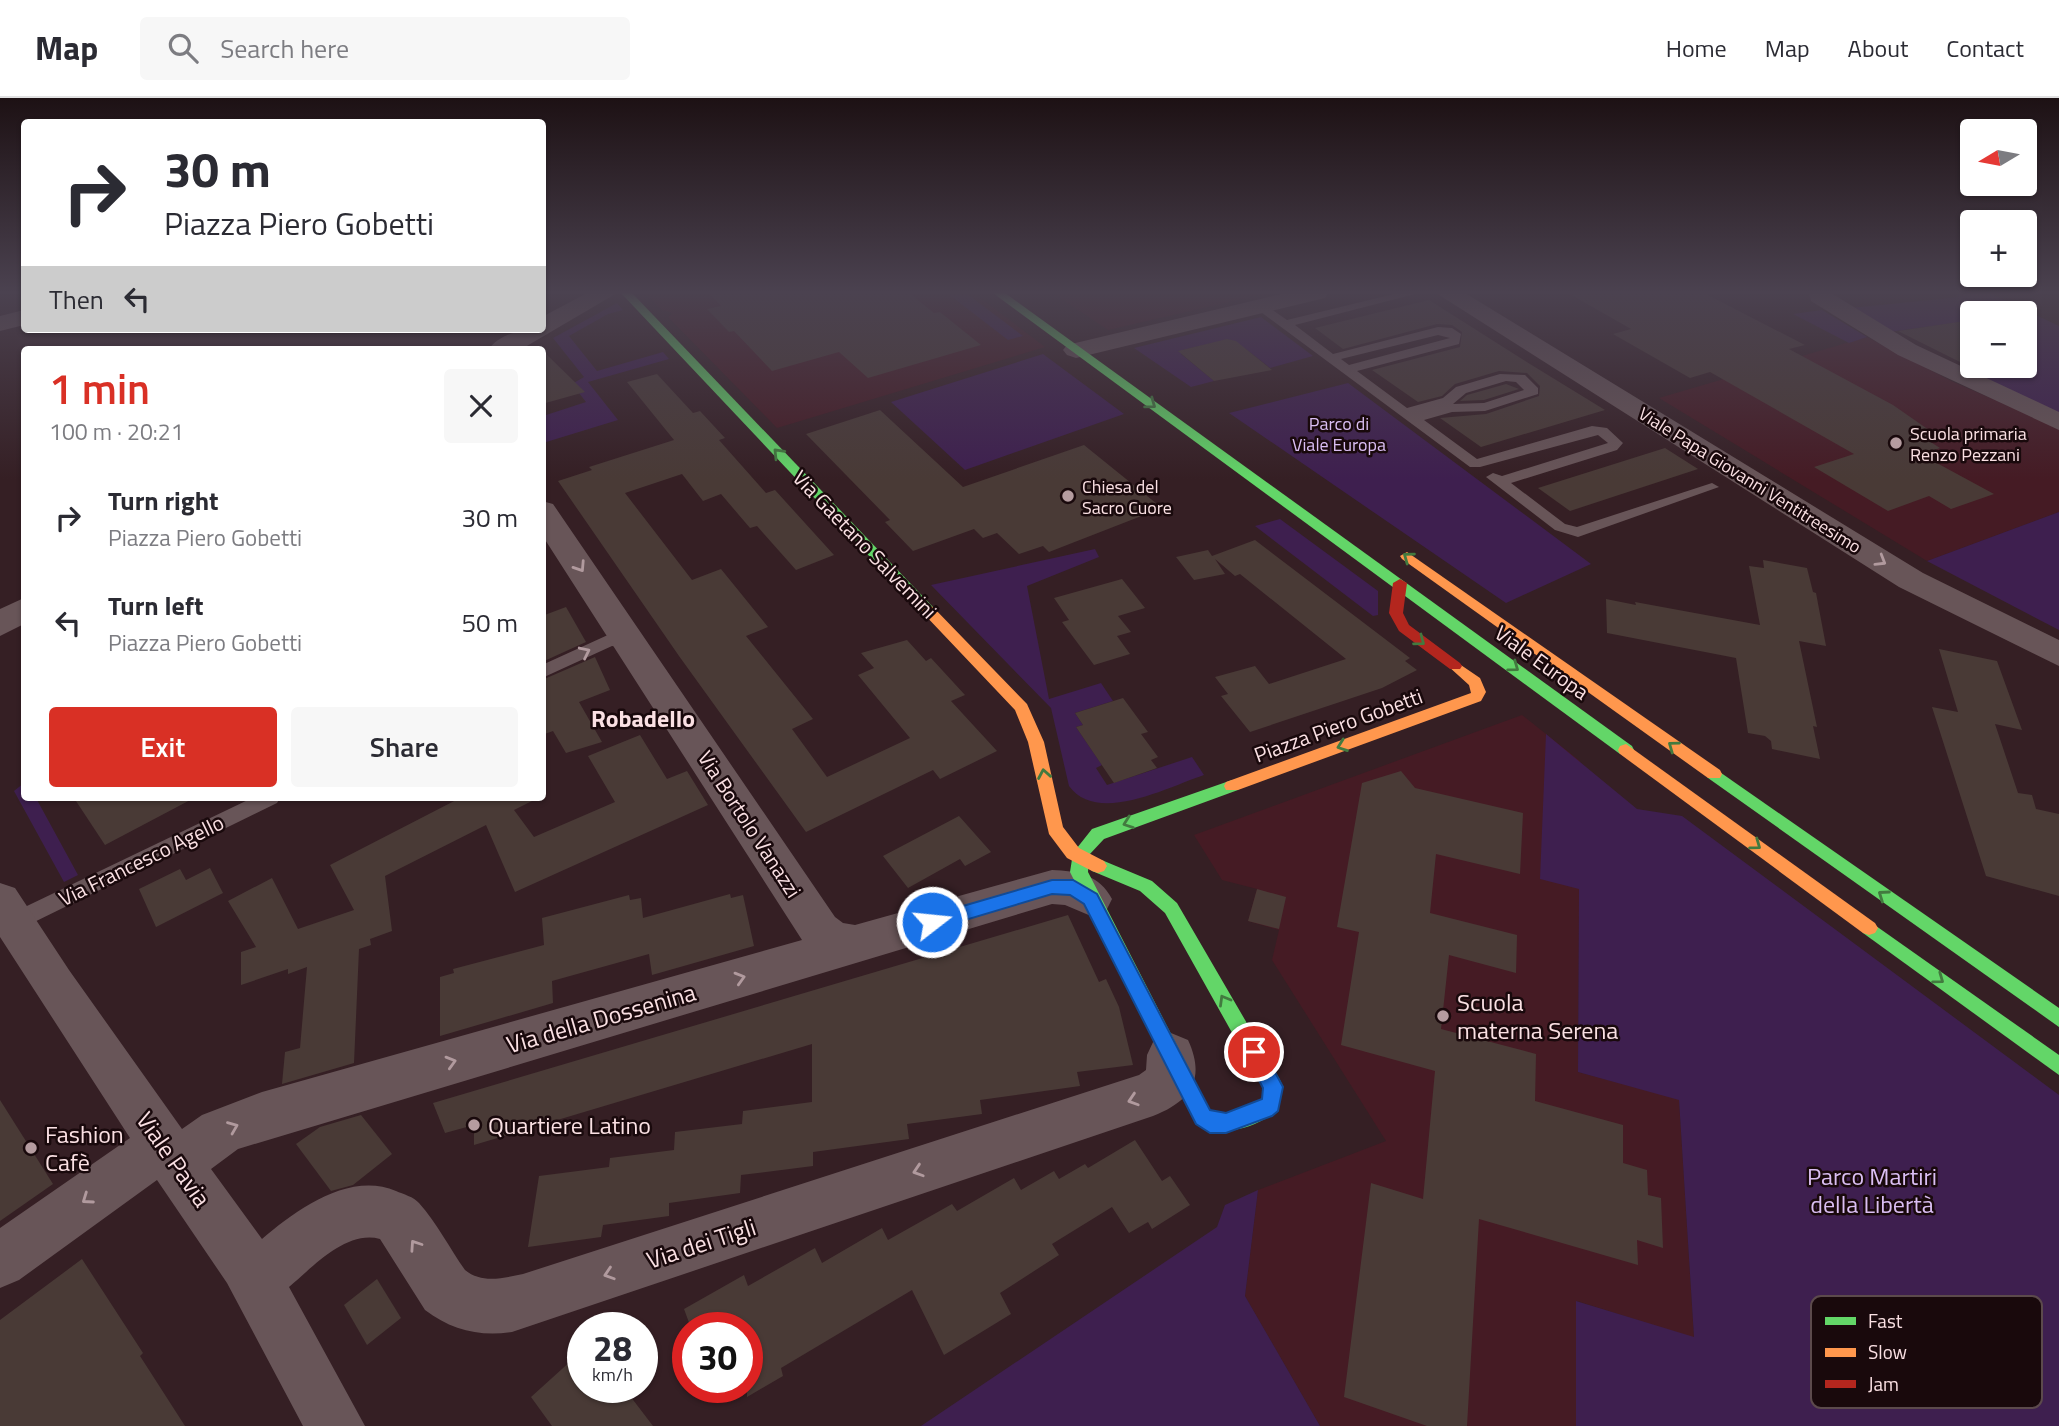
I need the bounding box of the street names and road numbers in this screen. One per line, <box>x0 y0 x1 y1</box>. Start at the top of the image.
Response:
street label: Viale Papa Giovanni Ventitreesimo <box>1633 400 1867 560</box>
street label: Via Gaetano Salvemini <box>785 462 945 626</box>
street label: Viale Europa <box>1488 617 1596 707</box>
street label: Piazza Piero Gobetti <box>1249 680 1427 770</box>
street label: Via Bortolo Vanazzi <box>690 744 810 904</box>
street label: Via Francesco Agello <box>53 806 229 914</box>
street label: Via della Dossenina <box>502 974 700 1062</box>
street label: Viale Pavia <box>128 1104 220 1214</box>
street label: Via dei Tigli <box>642 1208 760 1278</box>

